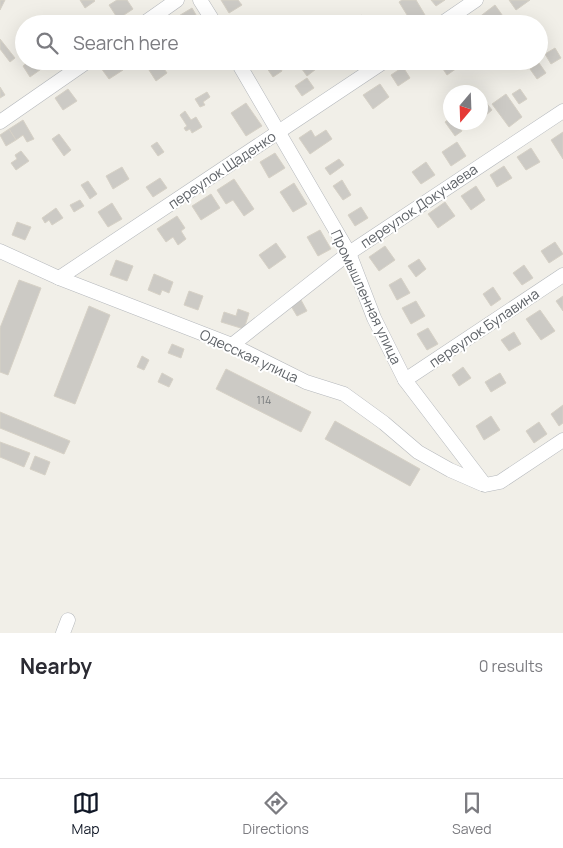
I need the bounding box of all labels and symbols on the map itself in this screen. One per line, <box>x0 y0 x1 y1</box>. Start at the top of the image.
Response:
north arrow <box>443 85 488 130</box>
street label: переулок Щаденко <box>164 126 279 213</box>
street label: переулок Докучаева <box>356 159 481 252</box>
street label: Промышленная улица <box>327 226 406 367</box>
street label: переулок Булавина <box>425 284 542 371</box>
street label: Одесская улица <box>197 324 302 387</box>
house number: 114 <box>256 392 272 407</box>

